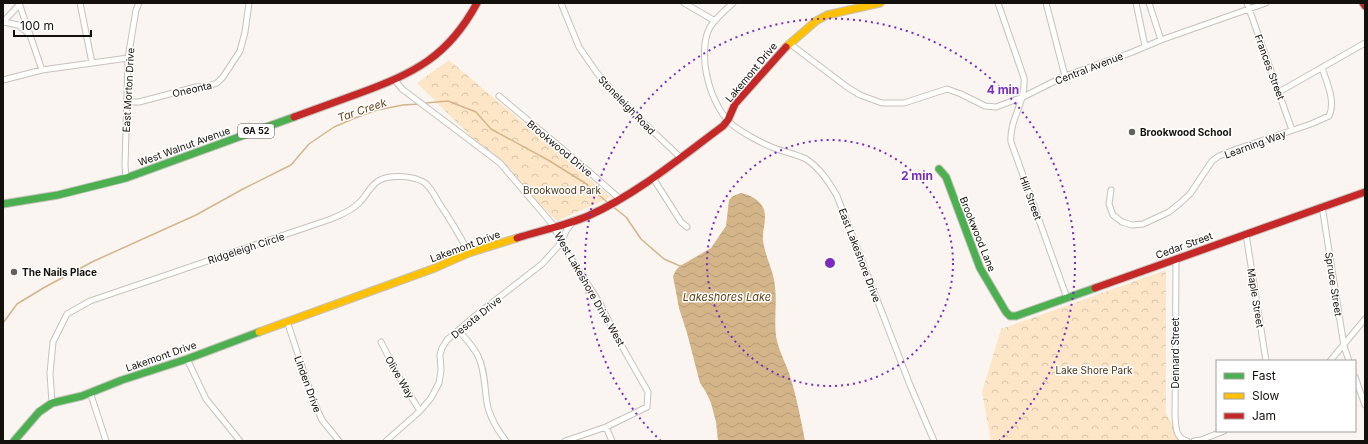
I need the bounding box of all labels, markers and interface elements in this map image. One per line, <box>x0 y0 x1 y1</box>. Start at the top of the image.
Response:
scale bar <box>14 12 91 38</box>
text: 100 m <box>20 18 54 33</box>
street label: Frances Street <box>1253 33 1288 102</box>
street label: Lakemont Drive <box>723 40 779 104</box>
street label: East Morton Drive <box>120 47 136 133</box>
street label: Central Avenue <box>1053 49 1125 87</box>
street label: Stoneleigh Road <box>596 73 658 137</box>
street label: Oneonta <box>171 79 213 99</box>
text: 4 min <box>987 82 1019 97</box>
water label: Tar Creek <box>336 95 389 125</box>
street label: Brookwood Drive <box>525 117 595 179</box>
street label: West Walnut Avenue <box>136 124 232 168</box>
road number: GA 52 <box>238 124 274 138</box>
place label: Brookwood School <box>1140 126 1232 138</box>
marker: Brookwood School <box>1127 127 1137 137</box>
street label: Learning Way <box>1223 127 1288 161</box>
text: 2 min <box>901 168 933 183</box>
street label: Hill Street <box>1018 174 1045 222</box>
park label: Brookwood Park <box>523 184 601 196</box>
street label: Brookwood Lane <box>958 195 999 273</box>
street label: East Lakeshore Drive <box>837 206 884 304</box>
street label: Lakemont Drive <box>428 228 502 264</box>
street label: Cedar Street <box>1154 229 1215 261</box>
street label: Ridgeleigh Circle <box>206 230 286 266</box>
street label: West Lakeshore Drive West <box>552 230 628 349</box>
street label: Spruce Street <box>1323 251 1345 318</box>
centre of rings <box>823 256 837 270</box>
place label: The Nails Place <box>22 266 97 278</box>
marker: The Nails Place <box>9 267 19 277</box>
street label: Maple Street <box>1245 267 1267 329</box>
water label: Lakeshores Lake <box>683 290 771 304</box>
street label: Desota Drive <box>449 293 504 341</box>
street label: Dennard Street <box>1169 317 1181 389</box>
street label: Lakemont Drive <box>124 338 198 374</box>
street label: Linden Drive <box>292 354 324 414</box>
street label: Olive Way <box>383 354 417 401</box>
legend <box>1216 360 1356 432</box>
park label: Lake Shore Park <box>1055 364 1133 376</box>
text: Fast <box>1252 368 1276 383</box>
text: Slow <box>1252 388 1280 403</box>
text: Jam <box>1252 408 1276 423</box>

